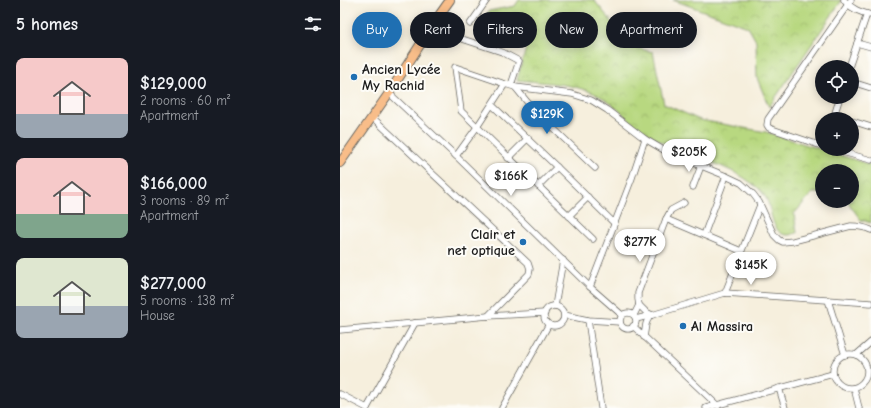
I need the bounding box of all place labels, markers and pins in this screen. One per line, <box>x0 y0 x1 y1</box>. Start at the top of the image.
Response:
place label: Ancien Lycée My Rachid <box>362 61 441 94</box>
marker: Ancien Lycée My Rachid <box>349 72 359 82</box>
pin: $129K <box>519 101 575 135</box>
pin: $205K <box>661 139 717 173</box>
pin: $166K <box>483 163 539 197</box>
place label: Clair et net optique <box>447 226 515 259</box>
pin: $277K <box>612 229 668 263</box>
marker: Clair et net optique <box>518 237 528 247</box>
pin: $145K <box>723 252 779 286</box>
place label: Al Massira <box>691 318 753 335</box>
marker: Al Massira <box>678 321 688 331</box>

